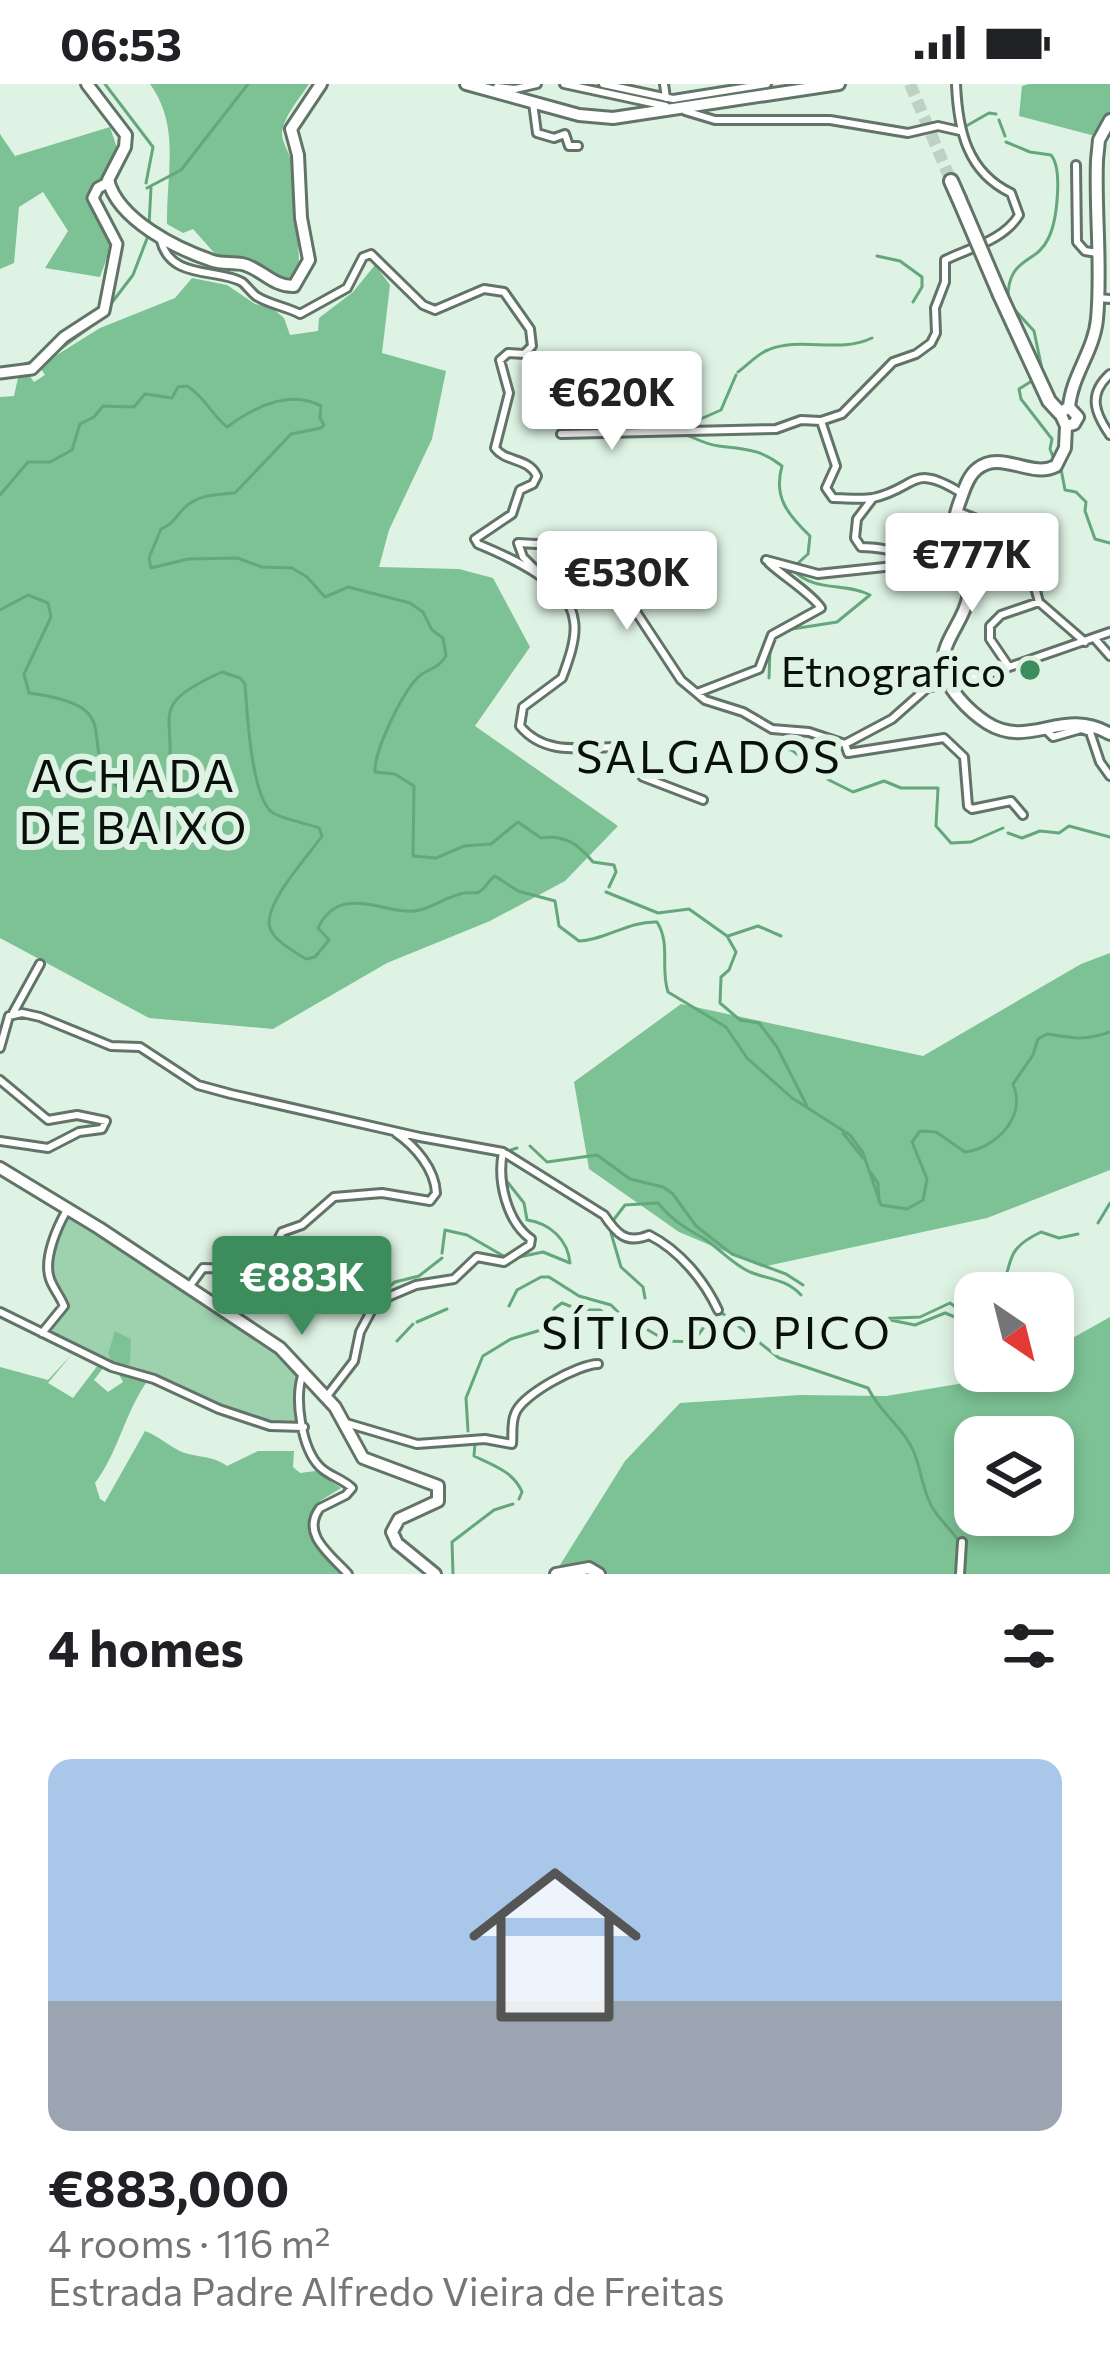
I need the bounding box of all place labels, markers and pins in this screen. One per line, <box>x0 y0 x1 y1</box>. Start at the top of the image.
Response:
pin: €620K <box>528 351 696 453</box>
pin: €777K <box>888 513 1056 615</box>
pin: €530K <box>543 531 711 633</box>
place label: Etnografico <box>781 644 1006 696</box>
marker: Etnografico <box>1017 657 1043 683</box>
pin: €883K <box>218 1236 386 1338</box>

